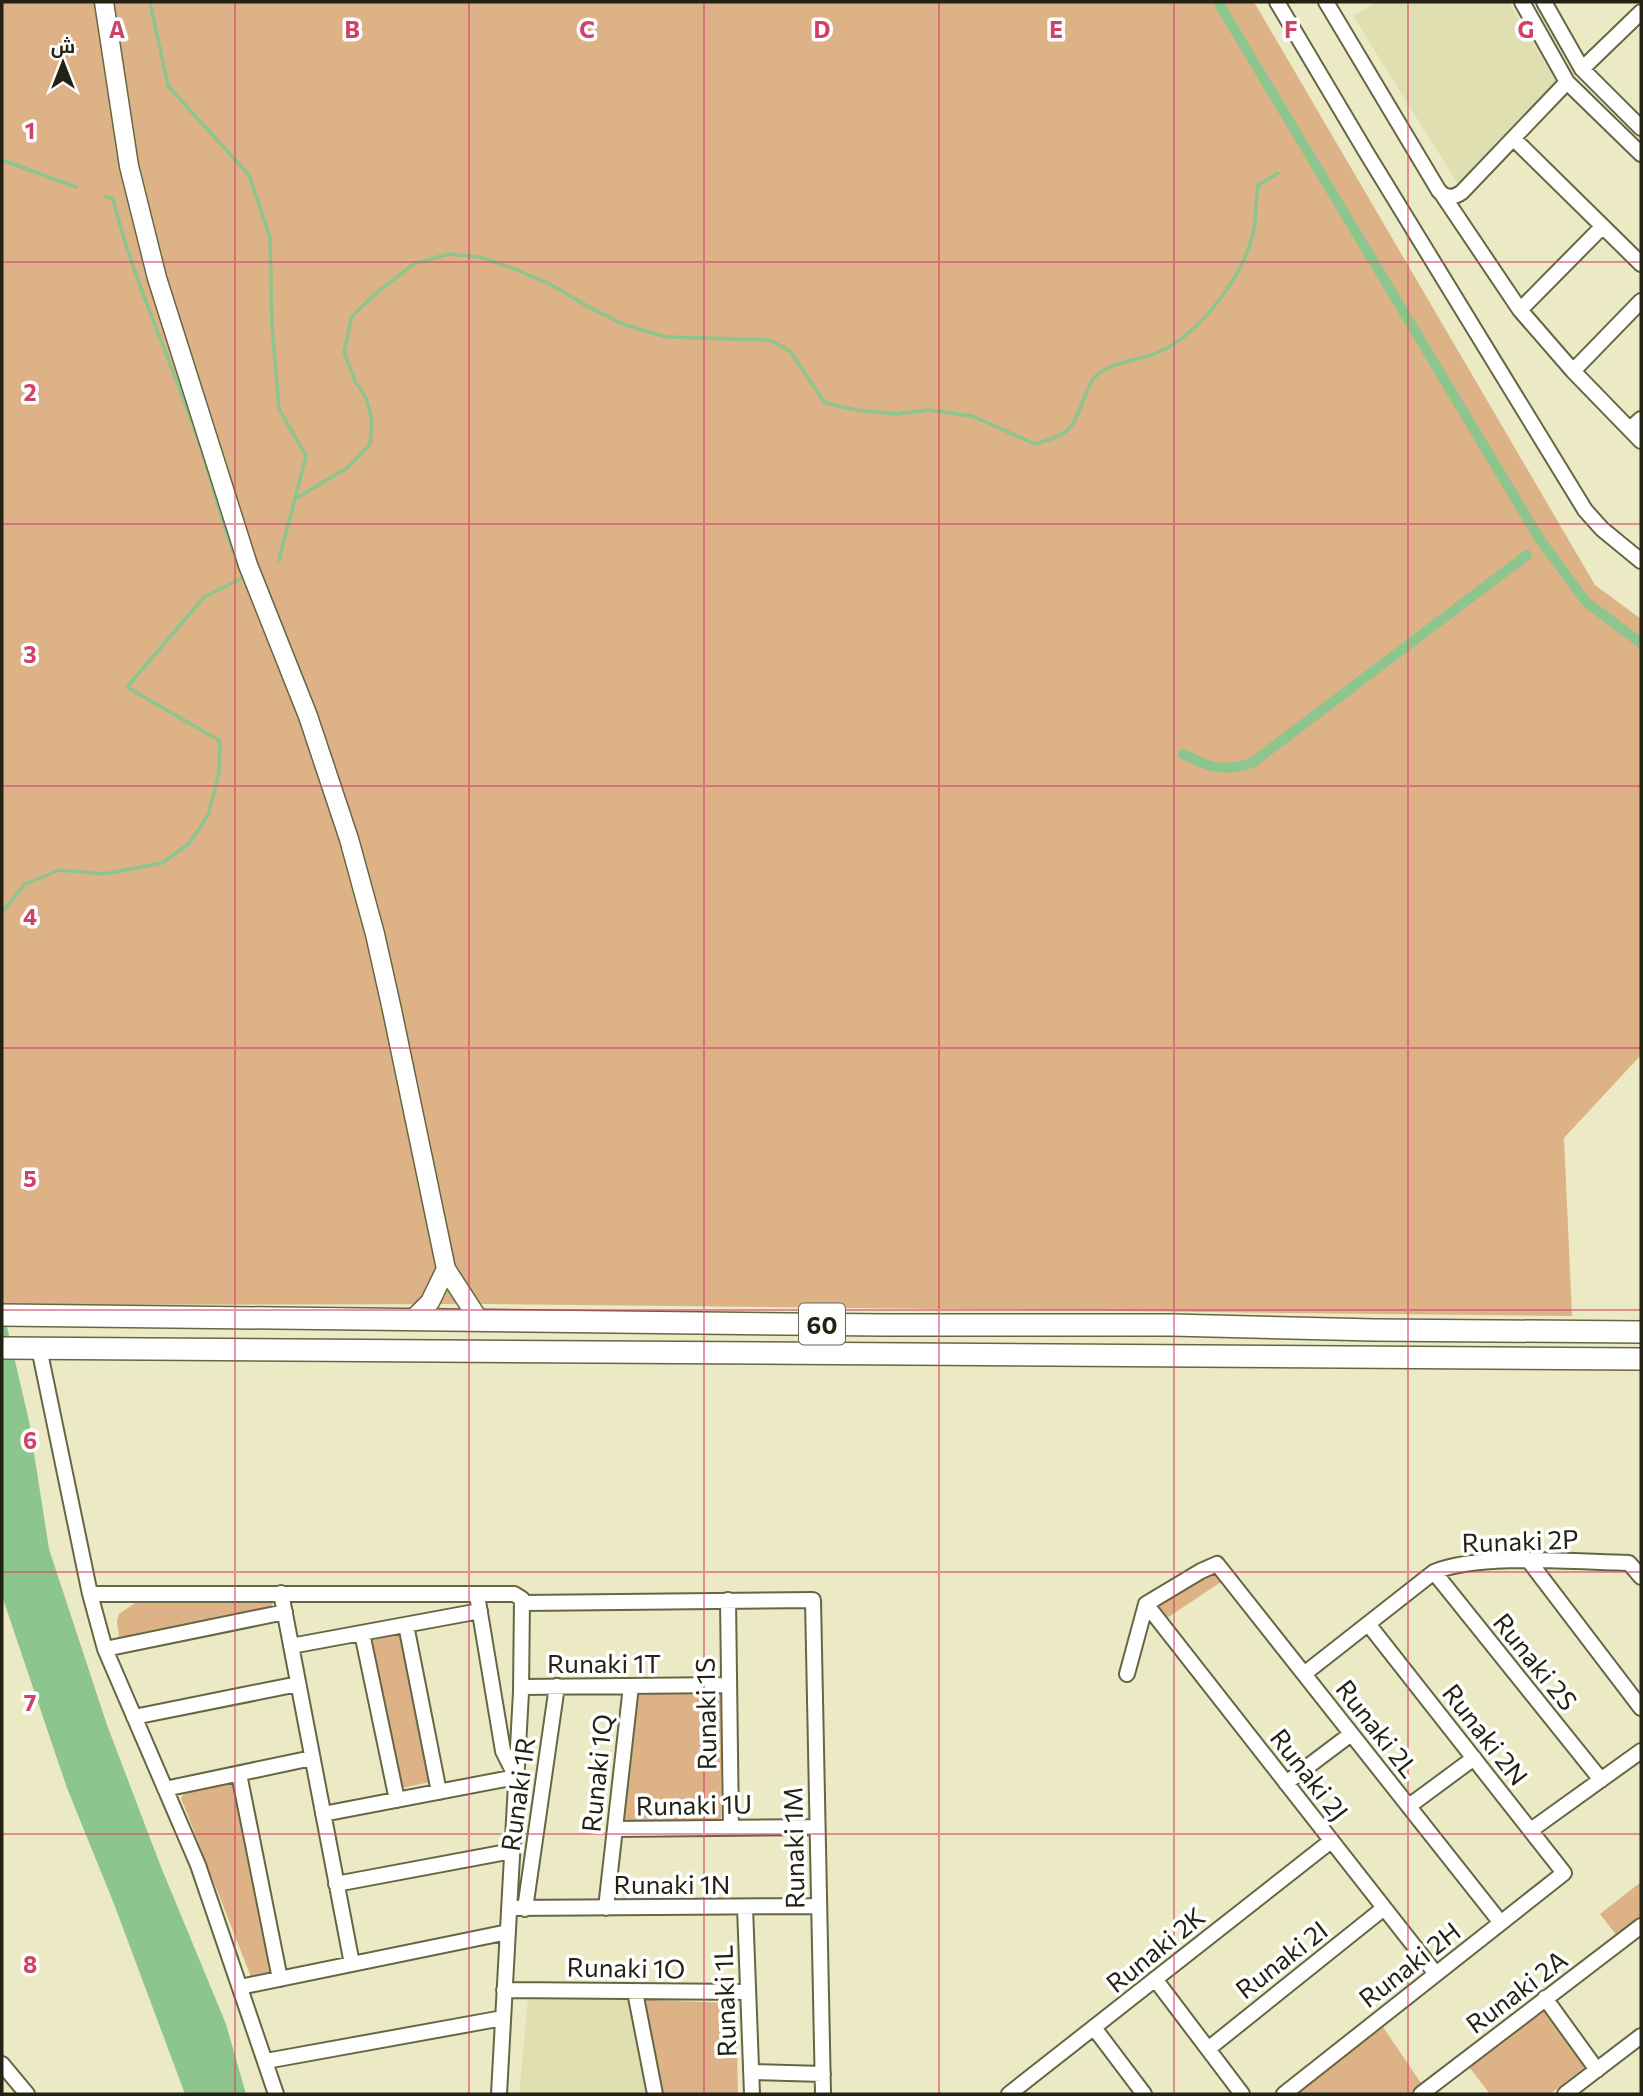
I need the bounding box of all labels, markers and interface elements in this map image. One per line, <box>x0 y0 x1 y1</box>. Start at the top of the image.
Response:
text: A <box>109 15 126 43</box>
text: B <box>344 15 360 43</box>
text: C <box>579 15 595 43</box>
text: D <box>814 15 831 43</box>
text: E <box>1049 15 1063 43</box>
text: F <box>1284 15 1298 43</box>
text: G <box>1518 15 1534 43</box>
north arrow <box>28 28 98 98</box>
text: ش <box>51 34 75 58</box>
text: 1 <box>25 116 35 144</box>
text: 2 <box>23 378 37 406</box>
text: 3 <box>23 640 37 668</box>
text: 4 <box>23 902 37 930</box>
text: 5 <box>23 1164 37 1192</box>
road number: 60 <box>799 1304 845 1344</box>
text: 6 <box>23 1426 37 1454</box>
street label: Runaki 2P <box>1461 1522 1579 1558</box>
street label: Runaki 2S <box>1488 1606 1584 1716</box>
street label: Runaki 1T <box>547 1647 661 1678</box>
street label: Runaki 1S <box>689 1658 721 1770</box>
street label: Runaki 2L <box>1330 1673 1426 1783</box>
street label: Runaki 2N <box>1437 1677 1535 1791</box>
text: 7 <box>24 1688 36 1716</box>
street label: Runaki 1Q <box>574 1713 618 1833</box>
street label: Runaki 2J <box>1265 1722 1355 1826</box>
street label: Runaki 1R <box>494 1735 540 1853</box>
street label: Runaki 1U <box>636 1787 752 1821</box>
street label: Runaki 1M <box>776 1787 810 1909</box>
street label: Runaki 1N <box>614 1868 730 1899</box>
street label: Runaki 2K <box>1099 1900 1211 1998</box>
street label: Runaki 2I <box>1229 1914 1333 2004</box>
street label: Runaki 2H <box>1352 1915 1466 2013</box>
street label: Runaki 2A <box>1459 1943 1573 2039</box>
street label: Runaki 1L <box>707 1944 741 2058</box>
text: 8 <box>23 1950 37 1978</box>
street label: Runaki 1O <box>567 1950 685 1984</box>

